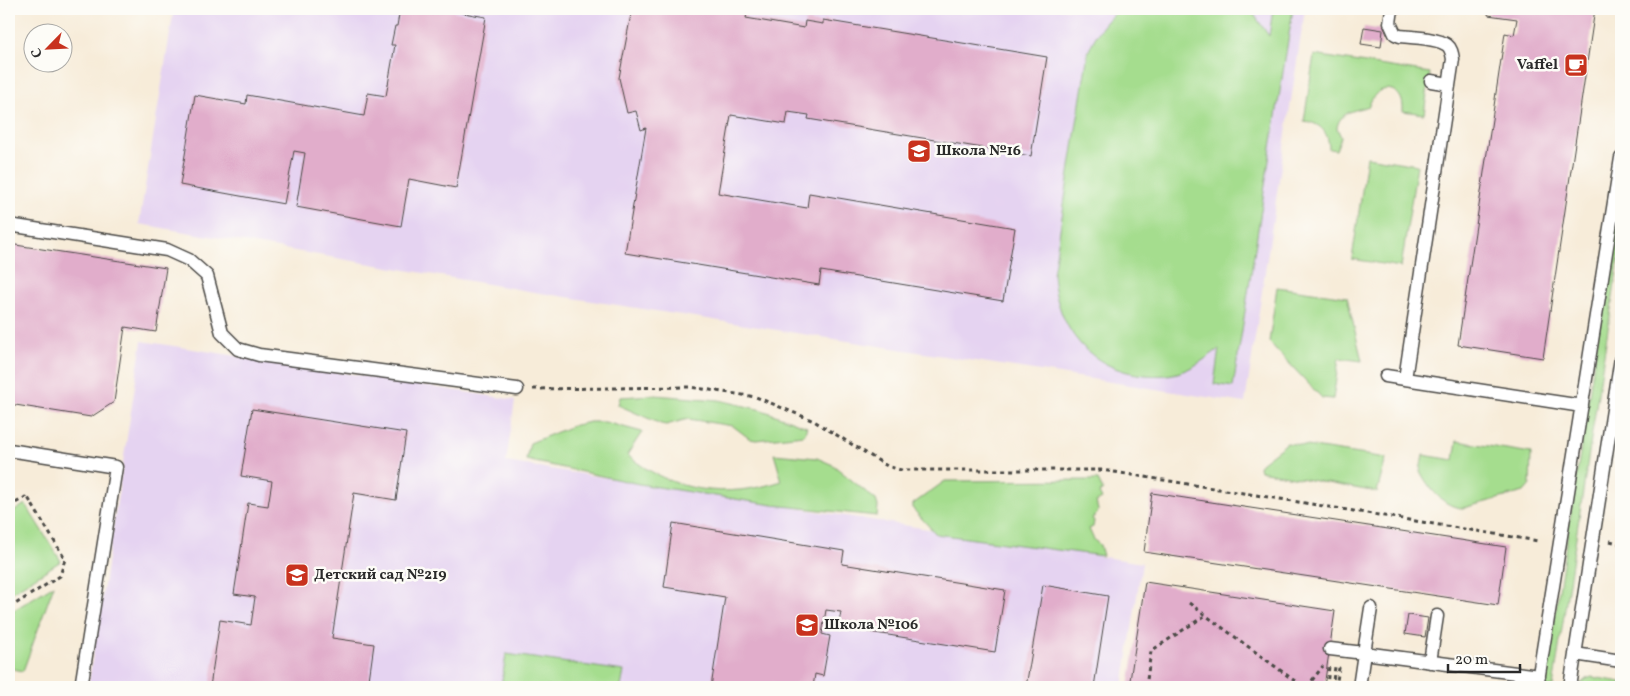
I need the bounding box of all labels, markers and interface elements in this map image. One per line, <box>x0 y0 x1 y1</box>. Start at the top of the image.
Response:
north arrow <box>22 22 72 72</box>
text: С <box>27 45 48 61</box>
cafe icon: Vaffel <box>1563 52 1589 78</box>
place label: Vaffel <box>1517 55 1558 76</box>
school or university icon: Школа №16 <box>906 138 932 164</box>
place label: Школа №16 <box>936 141 1021 162</box>
school or university icon: Детский сад №219 <box>284 562 310 588</box>
place label: Детский сад №219 <box>314 565 446 586</box>
school or university icon: Школа №106 <box>794 612 820 638</box>
place label: Школа №106 <box>824 615 918 636</box>
scale bar <box>1448 641 1520 673</box>
text: 20 m <box>1455 650 1488 671</box>

